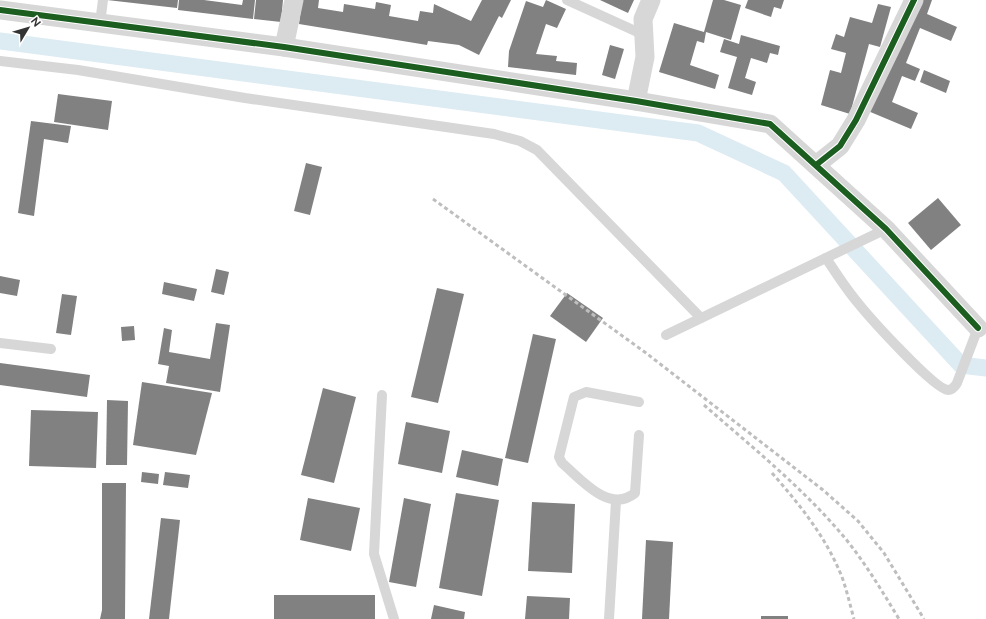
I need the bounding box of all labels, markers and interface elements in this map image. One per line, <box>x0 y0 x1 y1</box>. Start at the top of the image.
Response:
north arrow <box>8 8 48 48</box>
text: N <box>28 15 43 29</box>

